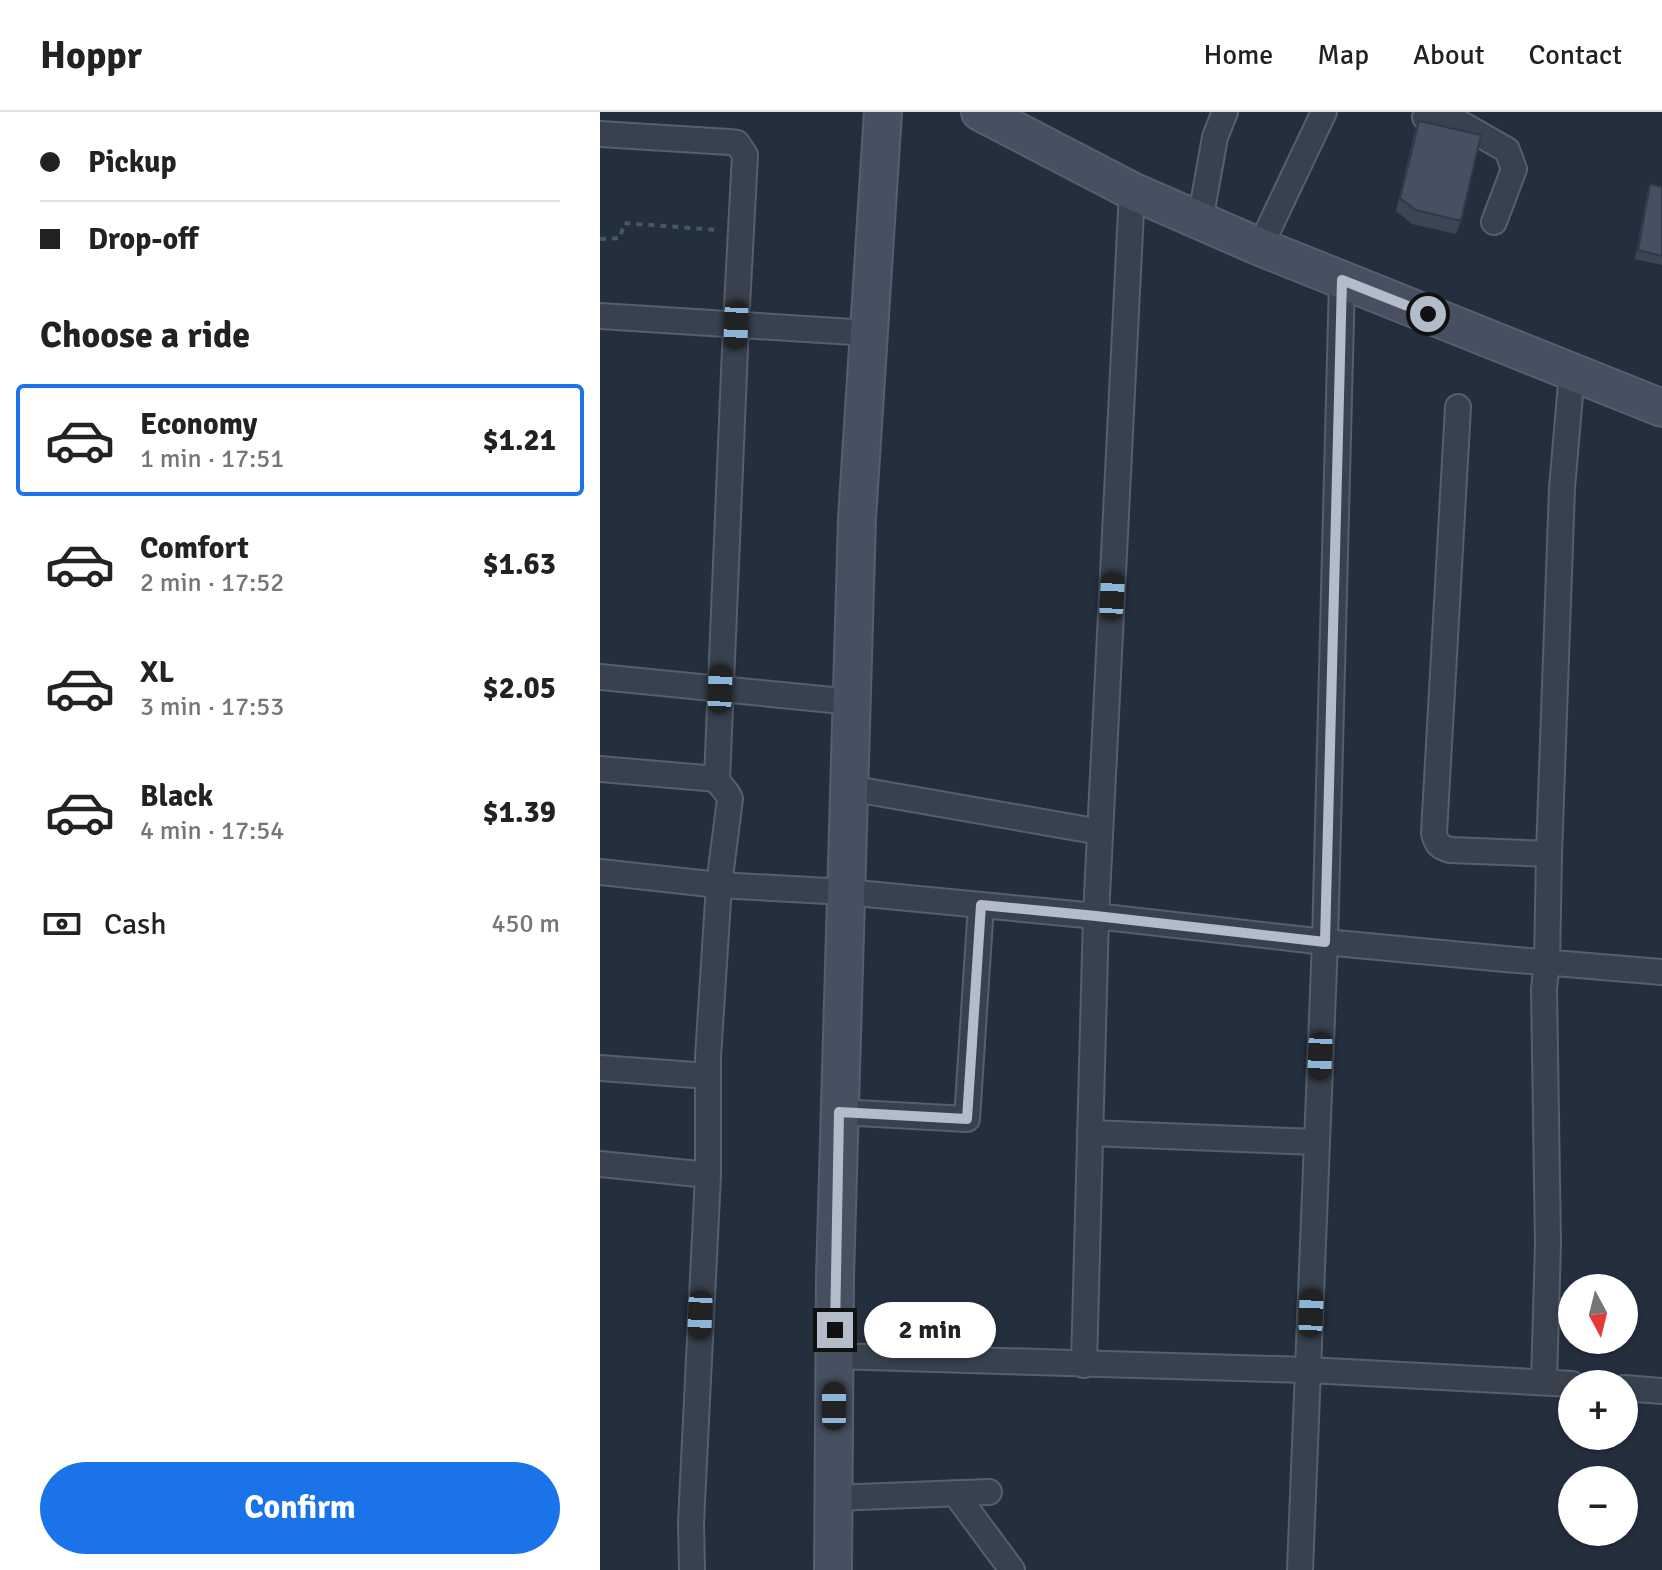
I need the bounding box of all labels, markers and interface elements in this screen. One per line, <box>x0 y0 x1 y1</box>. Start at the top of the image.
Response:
text: Hoppr <box>40 32 142 79</box>
text: Home <box>1204 38 1273 72</box>
text: Map <box>1317 38 1369 72</box>
text: About <box>1413 38 1485 72</box>
text: Contact <box>1529 38 1622 72</box>
text: Pickup <box>88 144 177 181</box>
text: Drop-off <box>88 221 198 258</box>
route start <box>1410 296 1446 332</box>
car <box>723 301 749 349</box>
text: Choose a ride <box>40 313 250 358</box>
icon: car <box>44 404 116 476</box>
text: Economy <box>140 406 257 443</box>
text: $1.21 <box>483 422 556 459</box>
text: 1 min · 17:51 <box>140 443 284 475</box>
icon: car <box>44 528 116 600</box>
text: Comfort <box>140 530 249 567</box>
text: $1.63 <box>483 546 556 583</box>
text: 2 min · 17:52 <box>140 567 284 599</box>
car <box>1099 571 1125 621</box>
icon: car <box>44 652 116 724</box>
text: XL <box>140 654 174 691</box>
car <box>707 665 733 713</box>
text: $2.05 <box>483 670 556 707</box>
text: 3 min · 17:53 <box>140 691 284 723</box>
icon: car <box>44 776 116 848</box>
text: Black <box>140 778 213 815</box>
text: $1.39 <box>483 794 556 831</box>
text: 4 min · 17:54 <box>140 815 284 847</box>
icon: cash <box>40 902 84 946</box>
text: Cash <box>104 906 167 943</box>
text: 450 m <box>491 908 560 940</box>
car <box>1307 1032 1333 1080</box>
north arrow <box>1558 1274 1638 1354</box>
map controls <box>1558 1274 1638 1546</box>
car <box>1298 1289 1324 1337</box>
car <box>687 1291 713 1339</box>
callout: 2 min <box>863 1302 995 1358</box>
route end <box>817 1312 853 1348</box>
text: 2 min <box>899 1314 961 1346</box>
button: + <box>1558 1370 1638 1450</box>
car <box>822 1382 846 1430</box>
button: Confirm <box>40 1462 560 1554</box>
button: − <box>1558 1466 1638 1546</box>

